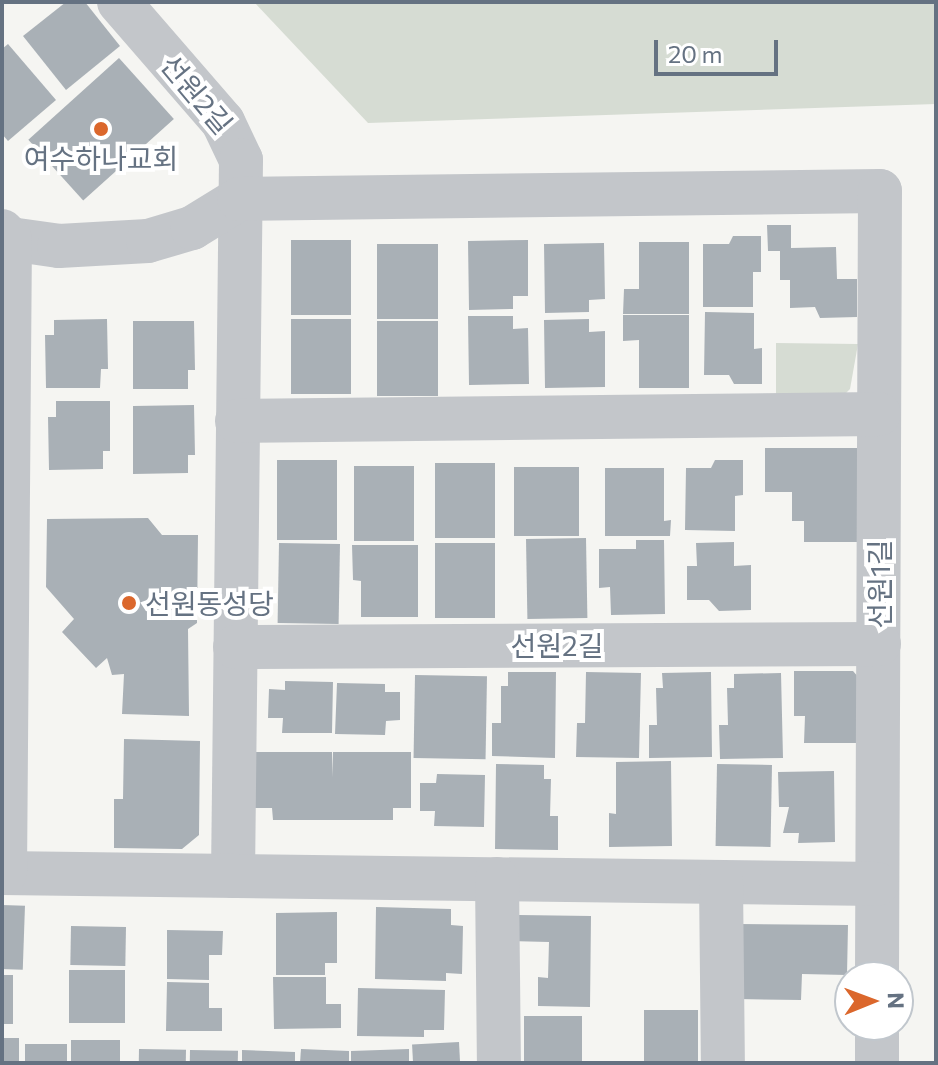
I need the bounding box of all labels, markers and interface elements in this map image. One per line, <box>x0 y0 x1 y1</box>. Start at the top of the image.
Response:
scale bar <box>658 24 782 74</box>
text: 20 m <box>668 39 722 68</box>
street label: 선원2길 <box>154 48 240 140</box>
marker: 여수하나교회 <box>92 120 110 138</box>
place label: 여수하나교회 <box>24 141 178 175</box>
street label: 선원1길 <box>862 539 896 629</box>
place label: 선원동성당 <box>145 586 274 620</box>
marker: 선원동성당 <box>120 594 138 612</box>
street label: 선원2길 <box>511 628 603 662</box>
north arrow <box>834 961 914 1041</box>
text: N <box>883 992 910 1009</box>

